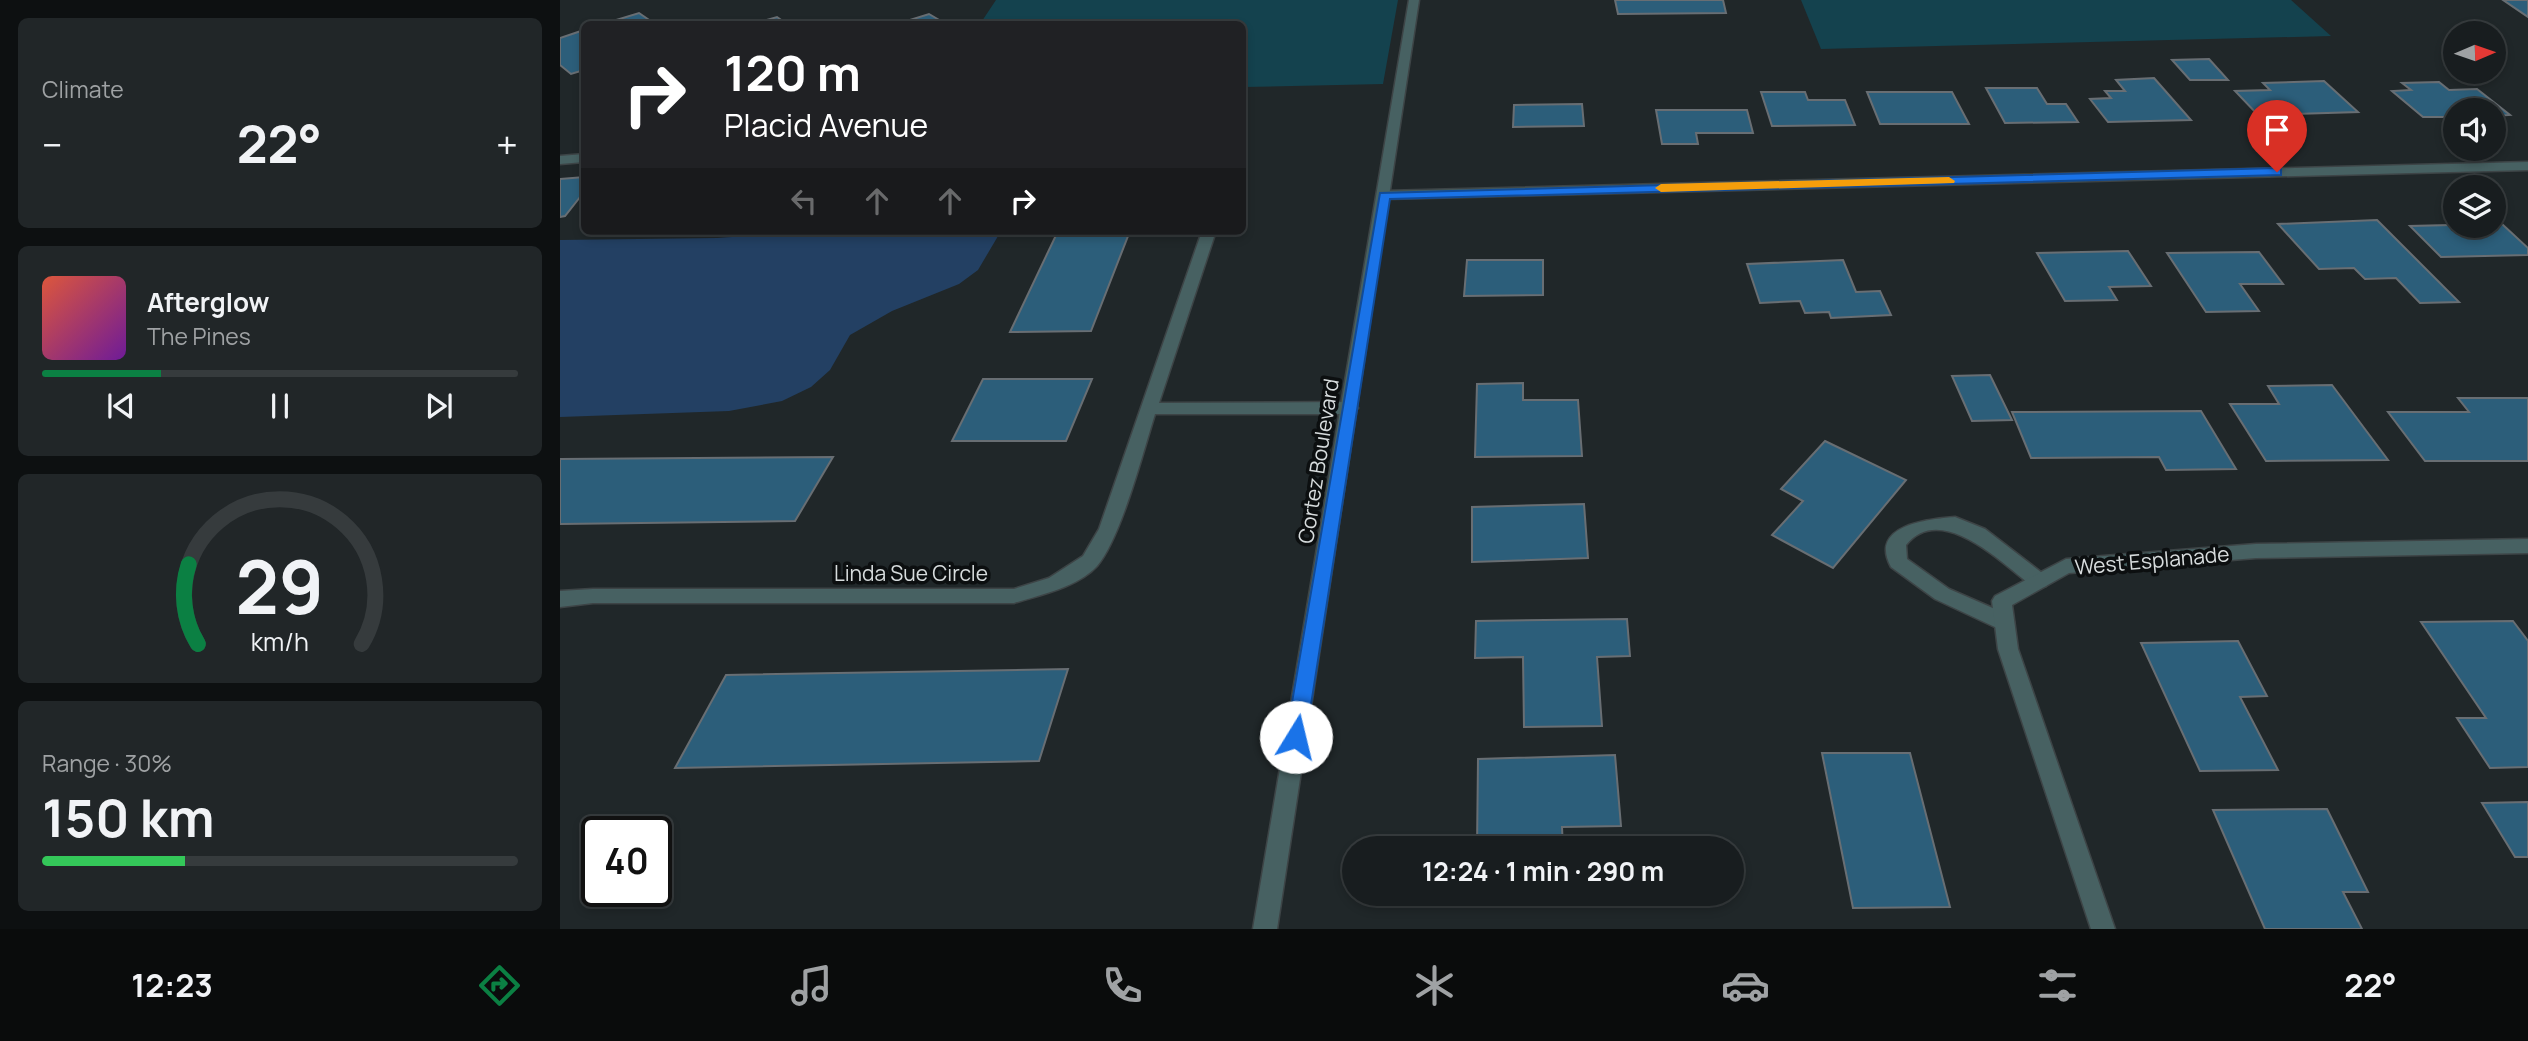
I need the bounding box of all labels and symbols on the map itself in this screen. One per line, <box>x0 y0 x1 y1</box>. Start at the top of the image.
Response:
north arrow <box>2443 21 2506 84</box>
pin <box>2247 100 2307 172</box>
street label: Cortez Boulevard <box>1291 377 1345 545</box>
street label: West Esplanade <box>2073 539 2231 581</box>
street label: Linda Sue Circle <box>834 559 988 587</box>
position arrow <box>1259 700 1333 774</box>
speed limit sign: 40 <box>581 816 672 907</box>

